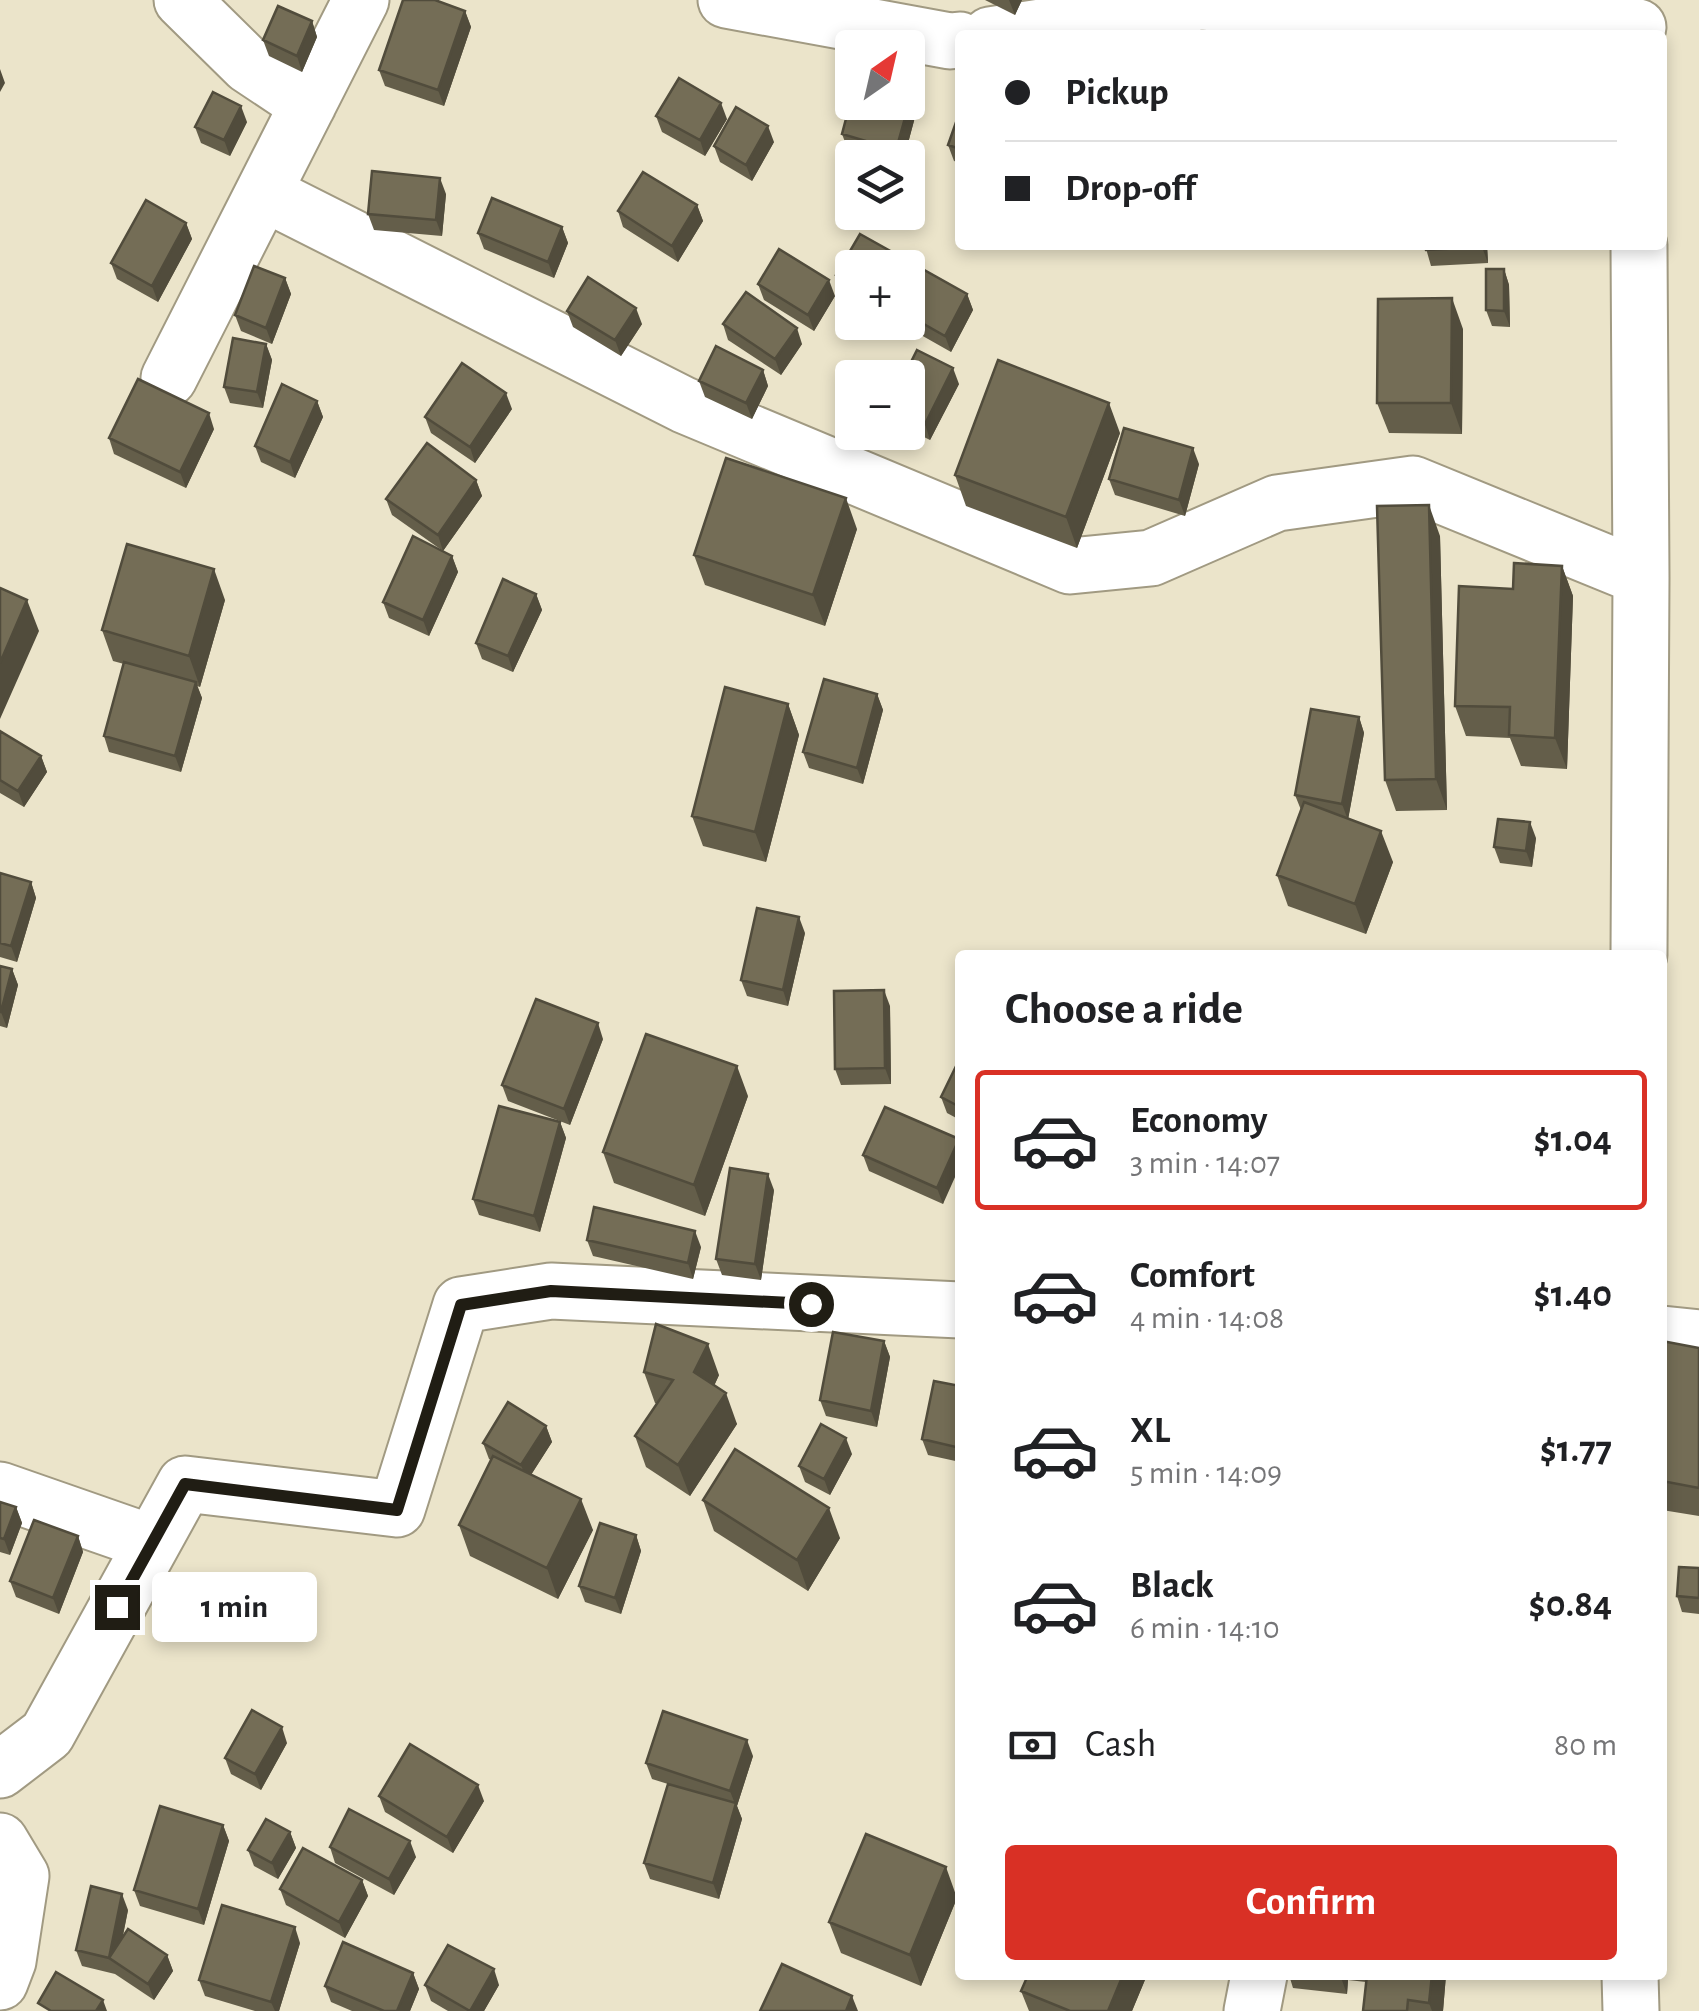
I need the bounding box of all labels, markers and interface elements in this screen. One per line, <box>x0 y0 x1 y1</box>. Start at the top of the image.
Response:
north arrow <box>835 30 925 120</box>
map controls <box>835 30 925 450</box>
text: Pickup <box>1065 74 1169 112</box>
button: layers <box>835 140 925 230</box>
text: Drop-off <box>1065 170 1196 208</box>
button: + <box>835 250 925 340</box>
button: − <box>835 360 925 450</box>
text: Choose a ride <box>1005 987 1243 1032</box>
icon: car <box>1010 1095 1100 1185</box>
text: Economy <box>1130 1102 1268 1140</box>
text: $1.04 <box>1534 1121 1612 1159</box>
text: 3 min · 14:07 <box>1130 1147 1280 1179</box>
icon: car <box>1010 1250 1100 1340</box>
text: Comfort <box>1130 1257 1255 1295</box>
text: $1.40 <box>1534 1276 1612 1314</box>
route start <box>789 1282 834 1327</box>
text: 4 min · 14:08 <box>1130 1302 1284 1334</box>
icon: car <box>1010 1405 1100 1495</box>
text: XL <box>1130 1412 1170 1450</box>
text: $1.77 <box>1540 1431 1612 1469</box>
text: 5 min · 14:09 <box>1130 1457 1282 1489</box>
icon: car <box>1010 1560 1100 1650</box>
text: Black <box>1130 1567 1214 1605</box>
callout: 1 min <box>152 1572 317 1642</box>
route end <box>95 1585 140 1630</box>
text: $0.84 <box>1529 1586 1612 1624</box>
text: 1 min <box>201 1591 268 1623</box>
text: 6 min · 14:10 <box>1130 1612 1280 1644</box>
icon: cash <box>1005 1718 1060 1773</box>
text: Cash <box>1085 1726 1156 1764</box>
text: 80 m <box>1554 1729 1617 1761</box>
button: Confirm <box>1005 1845 1617 1960</box>

